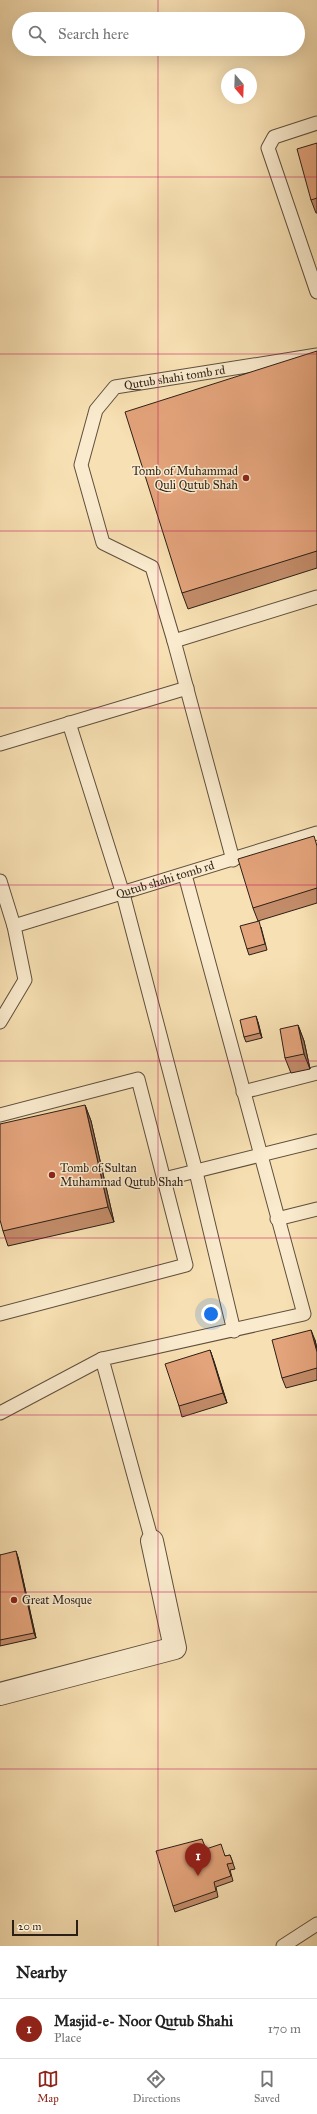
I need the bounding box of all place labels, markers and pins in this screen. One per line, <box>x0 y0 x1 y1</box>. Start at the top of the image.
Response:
place label: Tomb of Muhammad Quli Qutub Shah <box>132 464 238 492</box>
marker: Tomb of Muhammad Quli Qutub Shah <box>241 473 251 483</box>
place label: Tomb of Sultan Muhammad Qutub Shah <box>60 1161 184 1189</box>
marker: Tomb of Sultan Muhammad Qutub Shah <box>47 1170 57 1180</box>
place label: Great Mosque <box>22 1593 92 1608</box>
marker: Great Mosque <box>9 1595 19 1605</box>
pin: 1 <box>185 1843 211 1876</box>

